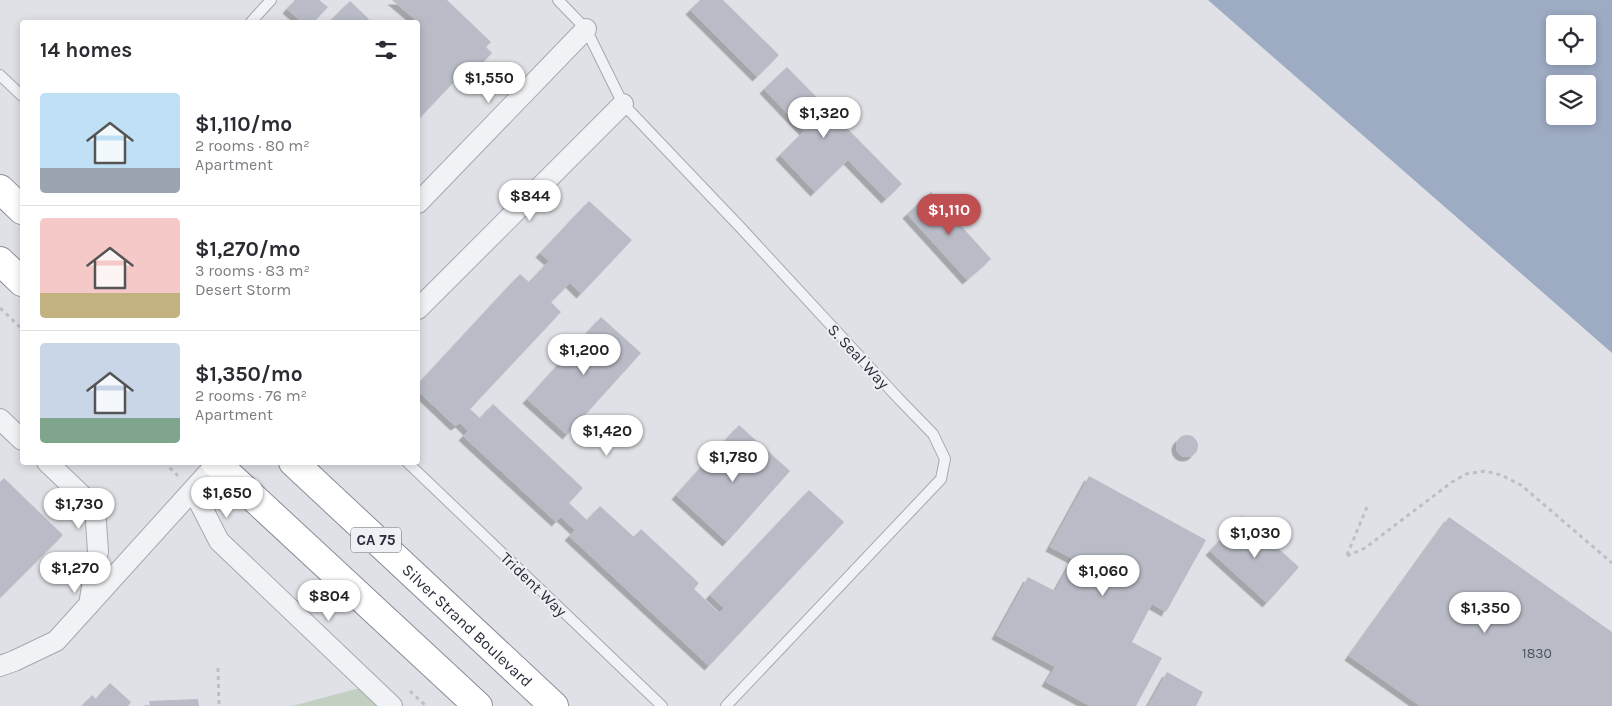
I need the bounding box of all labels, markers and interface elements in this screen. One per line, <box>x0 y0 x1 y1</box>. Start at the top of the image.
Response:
map controls <box>1546 15 1596 125</box>
button: locate <box>1546 15 1596 65</box>
icon: filters <box>372 36 400 64</box>
text: 14 homes <box>40 38 132 62</box>
pin: $1,550 <box>448 62 530 104</box>
text: $1,550 <box>464 68 514 87</box>
button: layers <box>1546 75 1596 125</box>
pin: $1,320 <box>783 96 865 139</box>
text: $1,320 <box>799 103 849 122</box>
text: $1,110/mo <box>195 112 292 136</box>
icon: home <box>80 113 140 173</box>
text: 2 rooms · 80 m² <box>195 136 310 155</box>
text: Apartment <box>195 155 273 174</box>
pin: $844 <box>500 180 560 222</box>
text: $844 <box>510 186 550 205</box>
pin: $1,110 <box>908 194 990 236</box>
text: $1,110 <box>928 200 970 219</box>
text: $1,270/mo <box>195 237 300 261</box>
icon: home <box>80 238 140 298</box>
text: 3 rooms · 83 m² <box>195 261 310 280</box>
text: Desert Storm <box>195 280 291 299</box>
street label: S. Seal Way <box>824 320 894 393</box>
pin: $1,200 <box>543 334 625 376</box>
text: $1,200 <box>559 340 609 359</box>
text: $1,350/mo <box>195 362 303 386</box>
icon: home <box>80 363 140 423</box>
text: 2 rooms · 76 m² <box>195 386 307 405</box>
text: Apartment <box>195 405 273 424</box>
pin: $1,420 <box>566 414 648 457</box>
text: $1,420 <box>582 421 632 440</box>
pin: $1,780 <box>692 440 774 483</box>
text: $1,780 <box>708 447 758 466</box>
pin: $1,650 <box>186 476 268 519</box>
text: $1,650 <box>202 483 252 502</box>
pin: $1,730 <box>38 488 120 530</box>
text: $1,730 <box>55 494 103 513</box>
pin: $1,030 <box>1214 516 1296 559</box>
text: $1,030 <box>1230 523 1280 542</box>
road number: CA 75 <box>351 528 401 552</box>
street label: Trident Way <box>497 548 571 621</box>
pin: $1,270 <box>34 552 116 594</box>
pin: $1,060 <box>1062 554 1144 597</box>
text: $1,270 <box>51 558 99 577</box>
street label: Silver Strand Boulevard <box>398 560 536 691</box>
text: $1,060 <box>1078 561 1128 580</box>
pin: $804 <box>299 580 359 622</box>
text: $804 <box>308 586 350 605</box>
pin: $1,350 <box>1444 592 1526 634</box>
text: $1,350 <box>1460 598 1510 617</box>
house number: 1830 <box>1522 645 1552 662</box>

